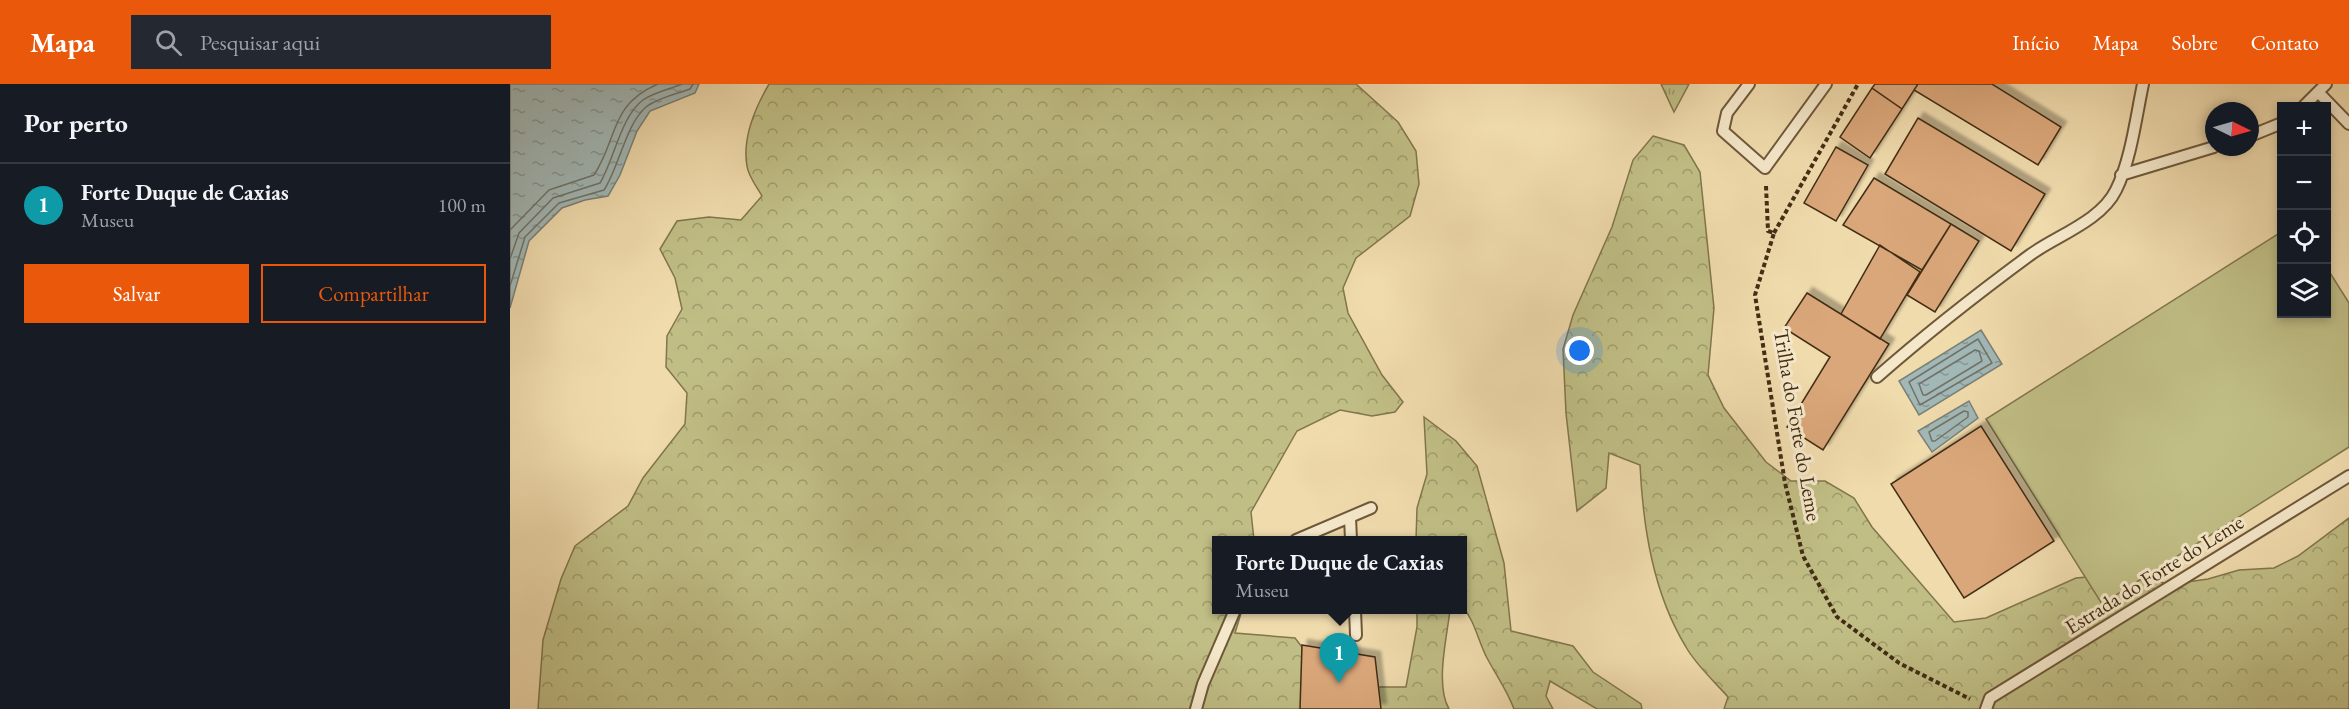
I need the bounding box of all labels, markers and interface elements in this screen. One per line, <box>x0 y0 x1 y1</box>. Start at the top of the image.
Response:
search box <box>131 15 551 69</box>
text: Mapa <box>30 24 95 60</box>
icon: search <box>152 26 185 59</box>
text: Pesquisar aqui <box>200 28 320 57</box>
text: Início <box>2012 29 2060 56</box>
text: Mapa <box>2093 29 2138 56</box>
text: Sobre <box>2171 29 2218 56</box>
text: Contato <box>2251 29 2319 56</box>
north arrow <box>2205 102 2259 156</box>
map controls <box>2277 102 2331 318</box>
button: + <box>2277 102 2331 156</box>
text: Por perto <box>24 106 128 140</box>
button: − <box>2277 156 2331 210</box>
text: Forte Duque de Caxias <box>81 178 289 207</box>
text: 1 <box>38 192 49 218</box>
text: 100 m <box>438 192 486 218</box>
text: Museu <box>81 207 134 233</box>
button: locate <box>2277 210 2331 264</box>
button: Salvar <box>24 264 249 323</box>
button: Compartilhar <box>261 264 486 323</box>
button: layers <box>2277 264 2331 318</box>
street label: Trilha do Forte do Leme <box>1768 327 1828 523</box>
your location <box>1565 336 1594 365</box>
street label: Estrada do Forte do Leme <box>2060 508 2248 640</box>
popup <box>1212 536 1467 614</box>
text: Forte Duque de Caxias <box>1236 548 1443 577</box>
text: Museu <box>1236 577 1289 603</box>
pin: 1 <box>1320 634 1358 683</box>

